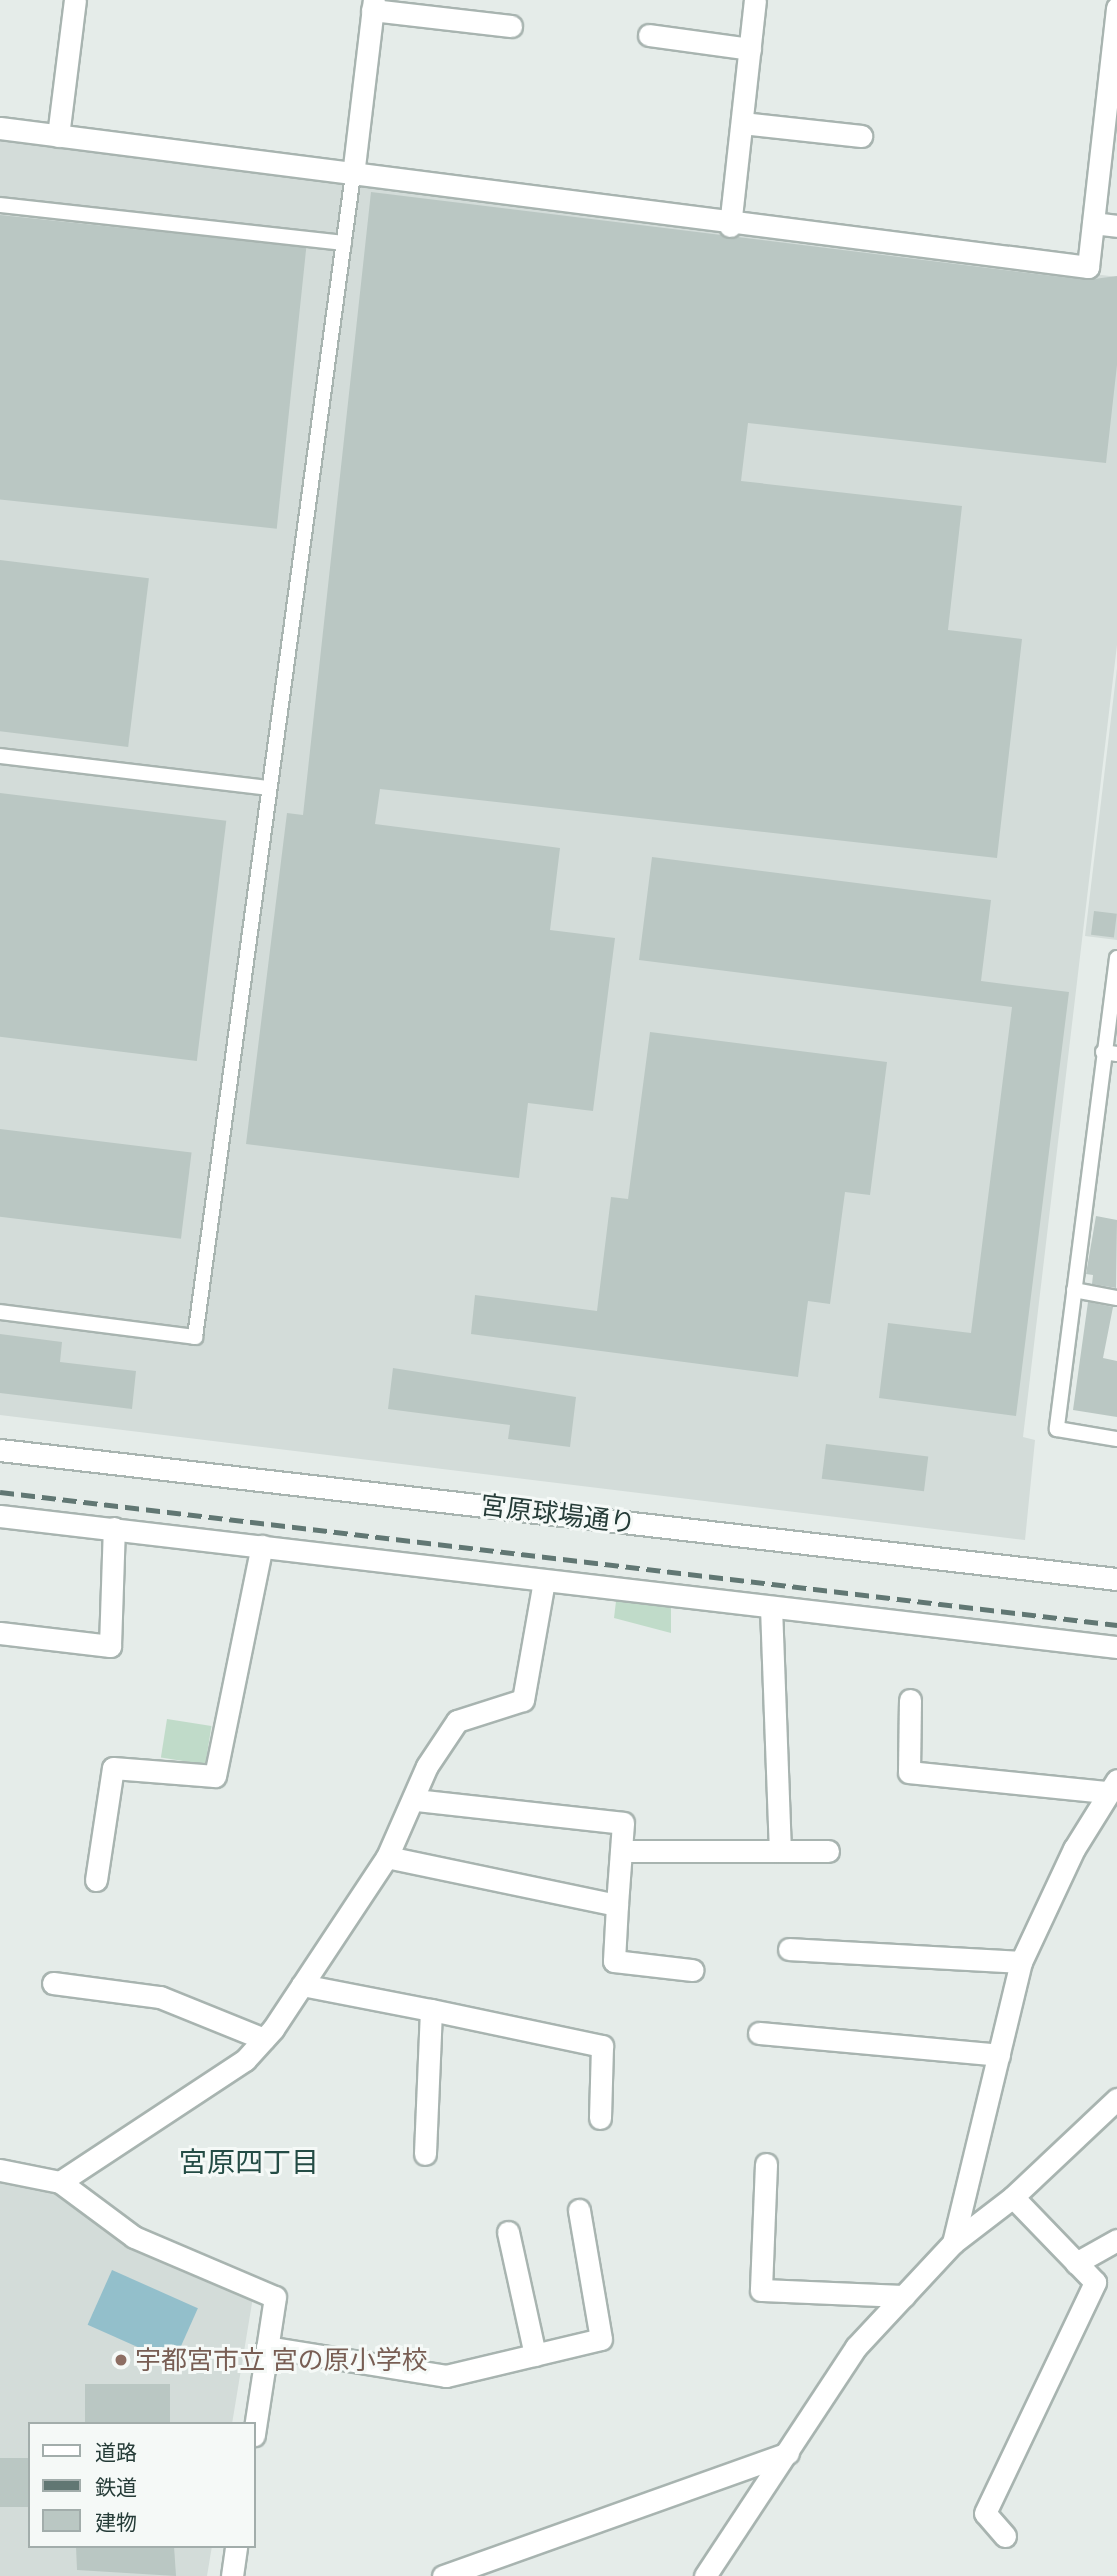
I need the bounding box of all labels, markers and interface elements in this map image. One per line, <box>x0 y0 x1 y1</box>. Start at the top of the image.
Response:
street label: 宮原球場通り <box>479 1489 637 1539</box>
district label: 宮原四丁目 <box>179 2145 319 2179</box>
place label: 宇都宮市立 宮の原小学校 <box>135 2344 428 2376</box>
marker: 宇都宮市立 宮の原小学校 <box>113 2352 129 2368</box>
legend <box>28 2422 256 2548</box>
text: 道路 <box>95 2439 137 2465</box>
text: 鉄道 <box>95 2474 137 2500</box>
text: 建物 <box>95 2509 137 2535</box>

